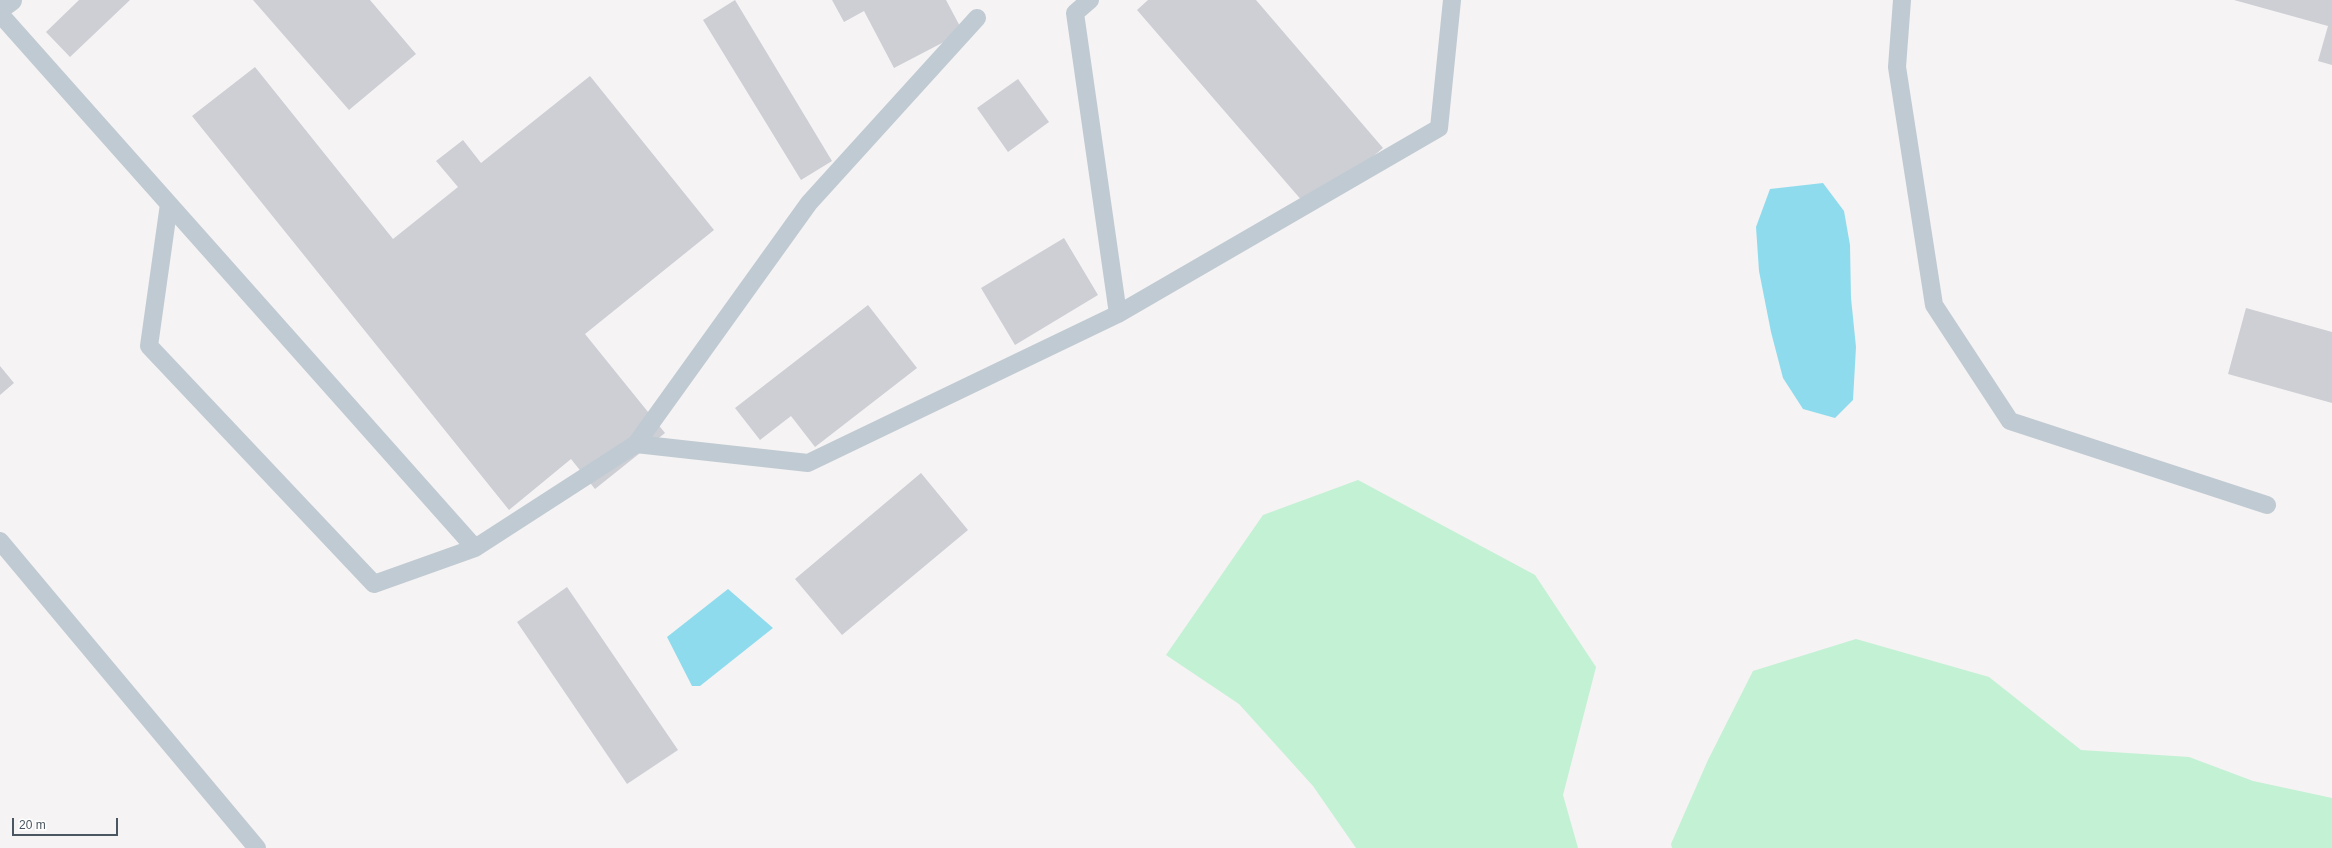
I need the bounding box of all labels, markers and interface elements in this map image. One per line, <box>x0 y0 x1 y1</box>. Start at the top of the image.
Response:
scale bar <box>14 810 120 836</box>
text: 20 m <box>19 818 46 832</box>

